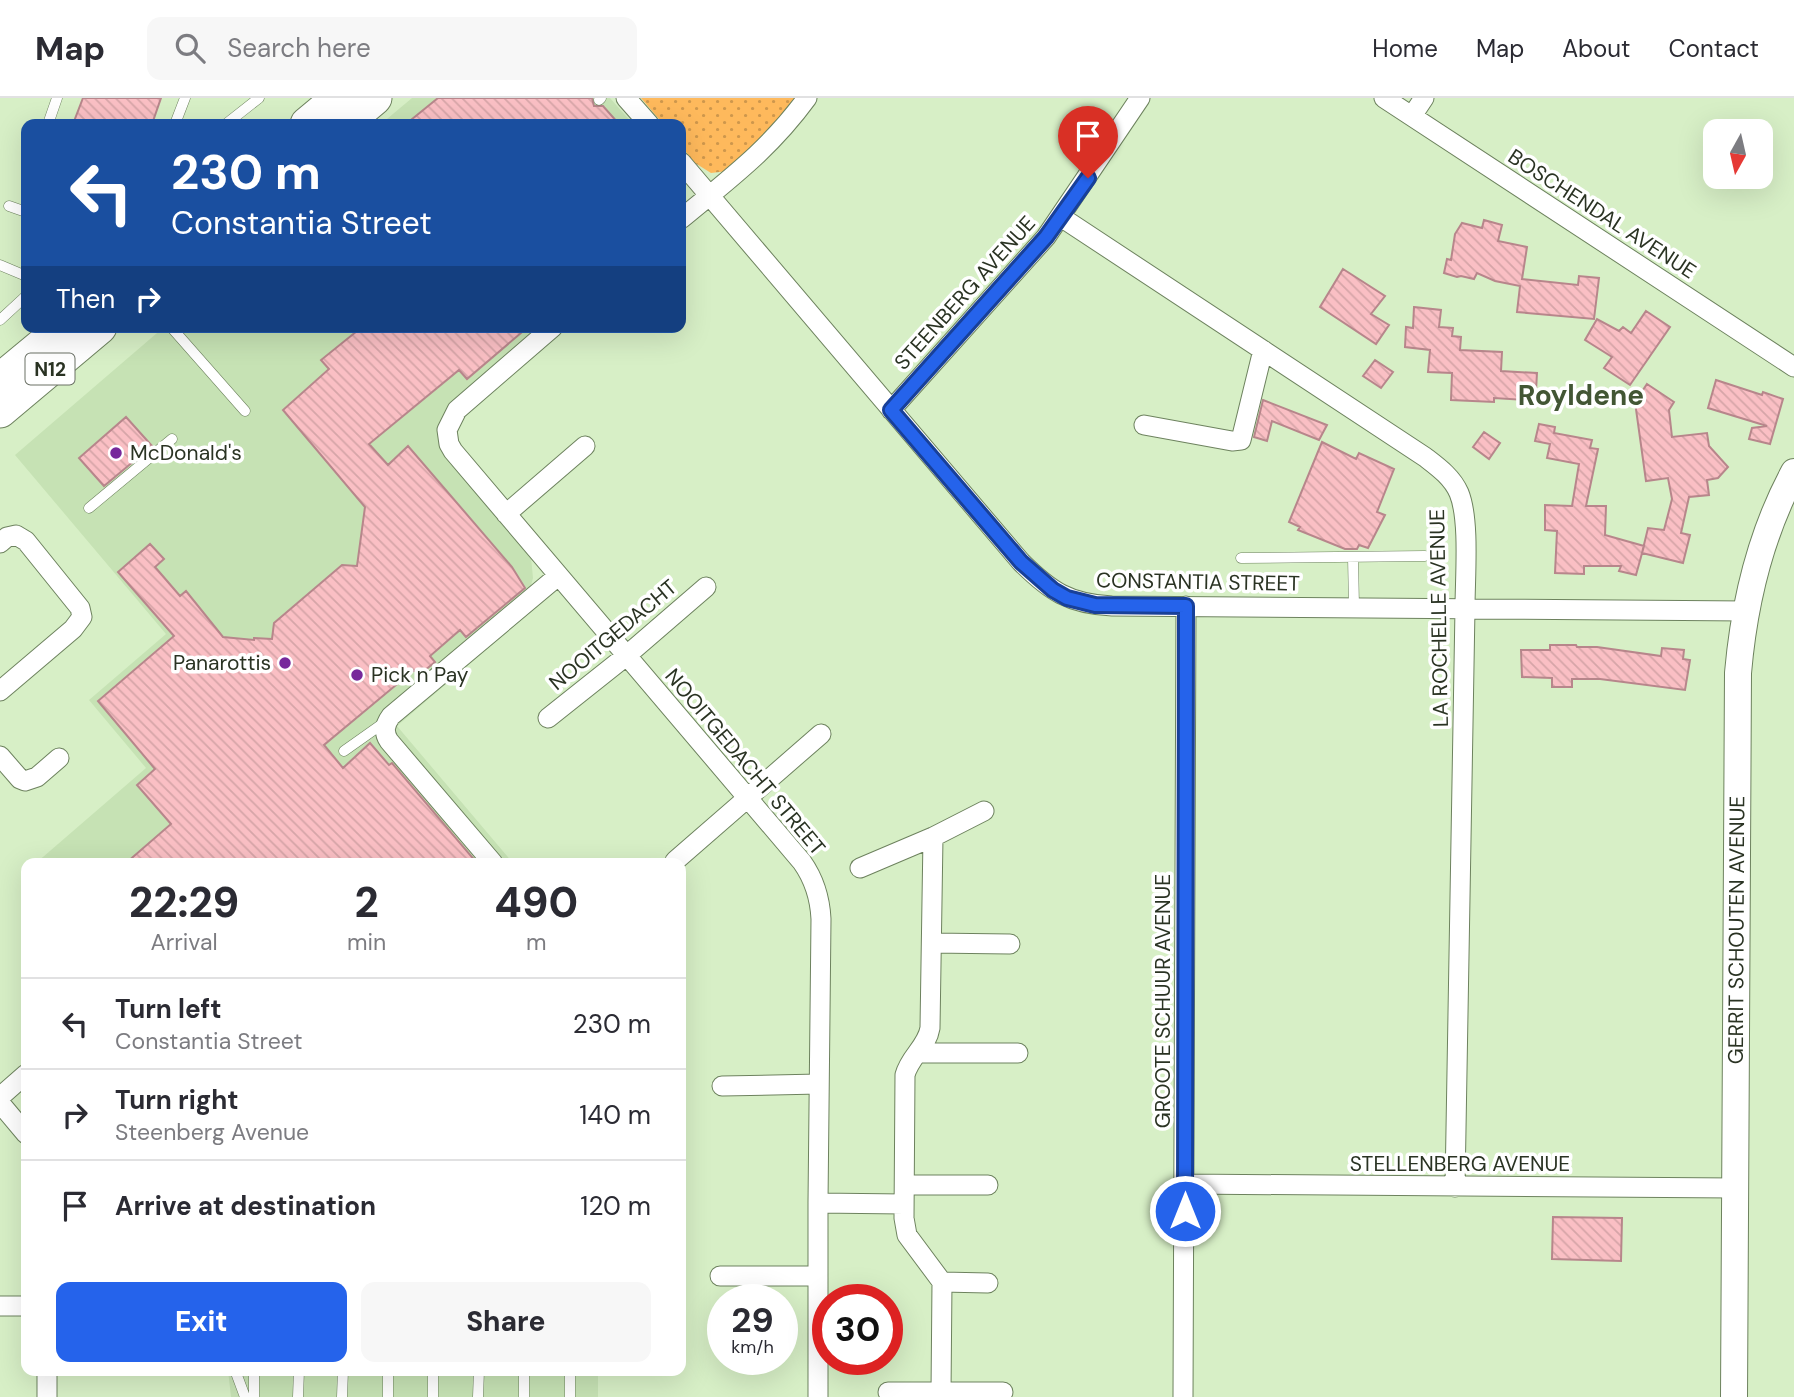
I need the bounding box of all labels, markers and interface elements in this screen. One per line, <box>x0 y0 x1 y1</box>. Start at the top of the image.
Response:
search box <box>147 17 637 80</box>
text: Map <box>35 27 105 70</box>
icon: search <box>171 29 209 67</box>
text: Search here <box>227 31 371 65</box>
text: Home <box>1372 33 1438 64</box>
text: Map <box>1476 33 1524 64</box>
text: About <box>1562 33 1631 64</box>
text: Contact <box>1669 33 1759 64</box>
pin <box>1058 106 1118 178</box>
icon: arrive <box>1069 117 1107 155</box>
north arrow <box>1703 119 1773 189</box>
map controls <box>1703 119 1773 189</box>
text: 230 m <box>171 140 321 204</box>
street label: BOSCHENDAL AVENUE <box>1503 143 1701 285</box>
icon: left <box>56 147 147 238</box>
text: Constantia Street <box>171 202 432 244</box>
street label: STEENBERG AVENUE <box>888 210 1042 376</box>
icon: right <box>129 280 167 318</box>
text: Then <box>56 282 115 316</box>
road number: N12 <box>26 354 74 384</box>
district label: Royldene <box>1518 377 1644 414</box>
place label: McDonald's <box>130 439 242 467</box>
marker: McDonald's <box>108 445 124 461</box>
street label: LA ROCHELLE AVENUE <box>1423 509 1455 727</box>
street label: CONSTANTIA STREET <box>1096 566 1300 598</box>
street label: NOOITGEDACHT <box>543 573 683 697</box>
place label: Panarottis <box>173 649 271 677</box>
marker: Panarottis <box>277 655 293 671</box>
place label: Pick n Pay <box>371 661 469 689</box>
street label: NOOITGEDACHT STREET <box>659 663 832 861</box>
marker: Pick n Pay <box>349 667 365 683</box>
street label: GERRIT SCHOUTEN AVENUE <box>1722 796 1751 1064</box>
street label: GROOTE SCHUUR AVENUE <box>1149 874 1177 1128</box>
text: 22:29 <box>129 875 239 930</box>
text: 2 <box>355 875 379 930</box>
text: 490 <box>494 875 578 930</box>
text: Arrival <box>151 927 218 957</box>
text: min <box>347 927 386 957</box>
text: m <box>526 927 546 957</box>
text: Turn left <box>115 992 222 1026</box>
icon: left <box>56 1005 94 1043</box>
text: 230 m <box>573 1007 651 1041</box>
text: Constantia Street <box>115 1026 302 1056</box>
text: Turn right <box>115 1083 239 1117</box>
icon: right <box>56 1096 94 1134</box>
text: 140 m <box>579 1098 651 1132</box>
text: Steenberg Avenue <box>115 1117 309 1147</box>
street label: STELLENBERG AVENUE <box>1350 1150 1570 1178</box>
position arrow <box>1148 1174 1222 1248</box>
icon: arrive <box>56 1187 94 1225</box>
text: Arrive at destination <box>115 1189 376 1223</box>
text: 120 m <box>580 1189 651 1223</box>
button: Exit <box>56 1282 347 1362</box>
button: Share <box>361 1282 651 1362</box>
speed limit sign: 30 <box>812 1284 903 1375</box>
text: 29 <box>731 1297 774 1343</box>
text: km/h <box>731 1335 774 1359</box>

